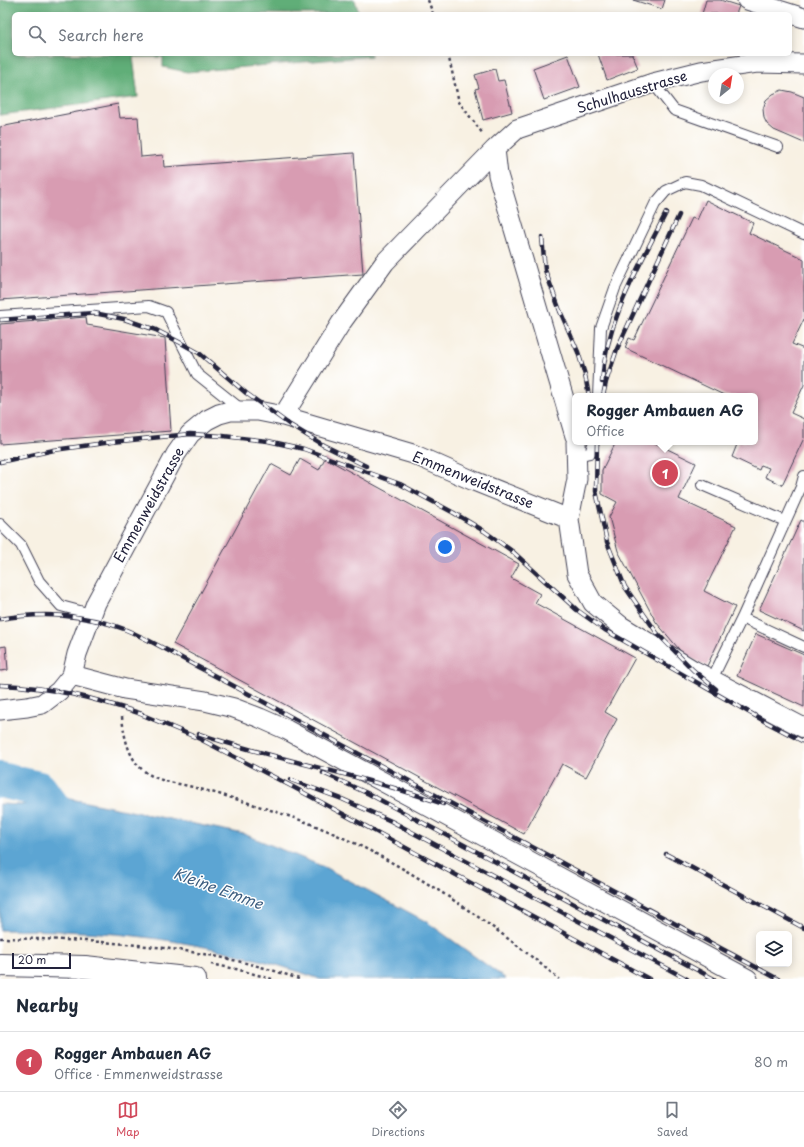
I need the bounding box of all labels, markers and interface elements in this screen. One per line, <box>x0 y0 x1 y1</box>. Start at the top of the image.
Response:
search box <box>12 12 792 56</box>
icon: search <box>26 23 48 45</box>
text: Search here <box>58 23 144 46</box>
street label: Schulhausstrasse <box>574 65 690 118</box>
north arrow <box>708 68 744 104</box>
popup <box>572 393 758 445</box>
text: Rogger Ambauen AG <box>586 398 744 421</box>
text: Office <box>586 421 624 440</box>
street label: Emmenweidstrasse <box>108 443 189 566</box>
street label: Emmenweidstrasse <box>409 446 537 513</box>
pin: 1 <box>652 458 678 488</box>
your location <box>435 537 455 557</box>
water label: Kleine Emme <box>171 861 267 915</box>
map controls <box>756 931 792 967</box>
button: layers <box>756 931 792 967</box>
scale bar <box>12 951 71 970</box>
text: 20 m <box>18 951 46 968</box>
text: Nearby <box>16 992 78 1018</box>
text: Rogger Ambauen AG <box>54 1041 211 1064</box>
text: 1 <box>26 1052 32 1071</box>
text: 80 m <box>754 1052 788 1071</box>
text: Office · Emmenweidstrasse <box>54 1064 223 1083</box>
tab: Map <box>116 1099 139 1140</box>
tab: Directions <box>371 1099 425 1140</box>
tab: Saved <box>657 1099 688 1140</box>

